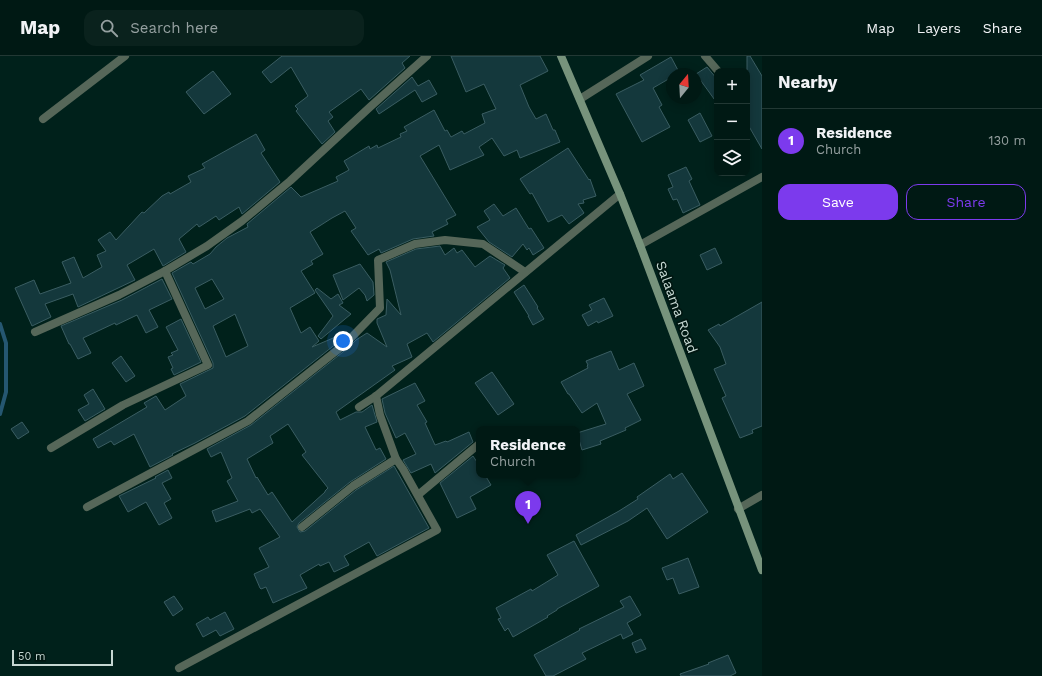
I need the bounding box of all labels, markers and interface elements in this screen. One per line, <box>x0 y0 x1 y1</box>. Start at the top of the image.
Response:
search box <box>84 10 364 46</box>
text: Map <box>20 16 60 39</box>
icon: search <box>98 17 120 39</box>
text: Search here <box>130 19 218 37</box>
text: Map <box>866 20 895 36</box>
text: Layers <box>917 20 961 36</box>
text: Share <box>983 20 1022 36</box>
north arrow <box>666 68 702 104</box>
map controls <box>714 68 750 176</box>
button: + <box>714 68 750 104</box>
text: Nearby <box>778 72 837 92</box>
button: − <box>714 104 750 140</box>
text: Residence <box>816 124 892 142</box>
text: 1 <box>788 133 794 148</box>
text: 130 m <box>988 133 1026 148</box>
button: layers <box>714 140 750 176</box>
text: Church <box>816 142 861 157</box>
button: Save <box>778 184 898 220</box>
button: Share <box>906 184 1026 220</box>
street label: Salaama Road <box>653 259 701 355</box>
your location <box>333 331 353 351</box>
popup <box>476 426 580 478</box>
text: Residence <box>490 436 566 454</box>
text: Church <box>490 454 535 469</box>
pin: 1 <box>515 491 541 524</box>
scale bar <box>12 648 113 667</box>
text: 50 m <box>18 650 45 663</box>

